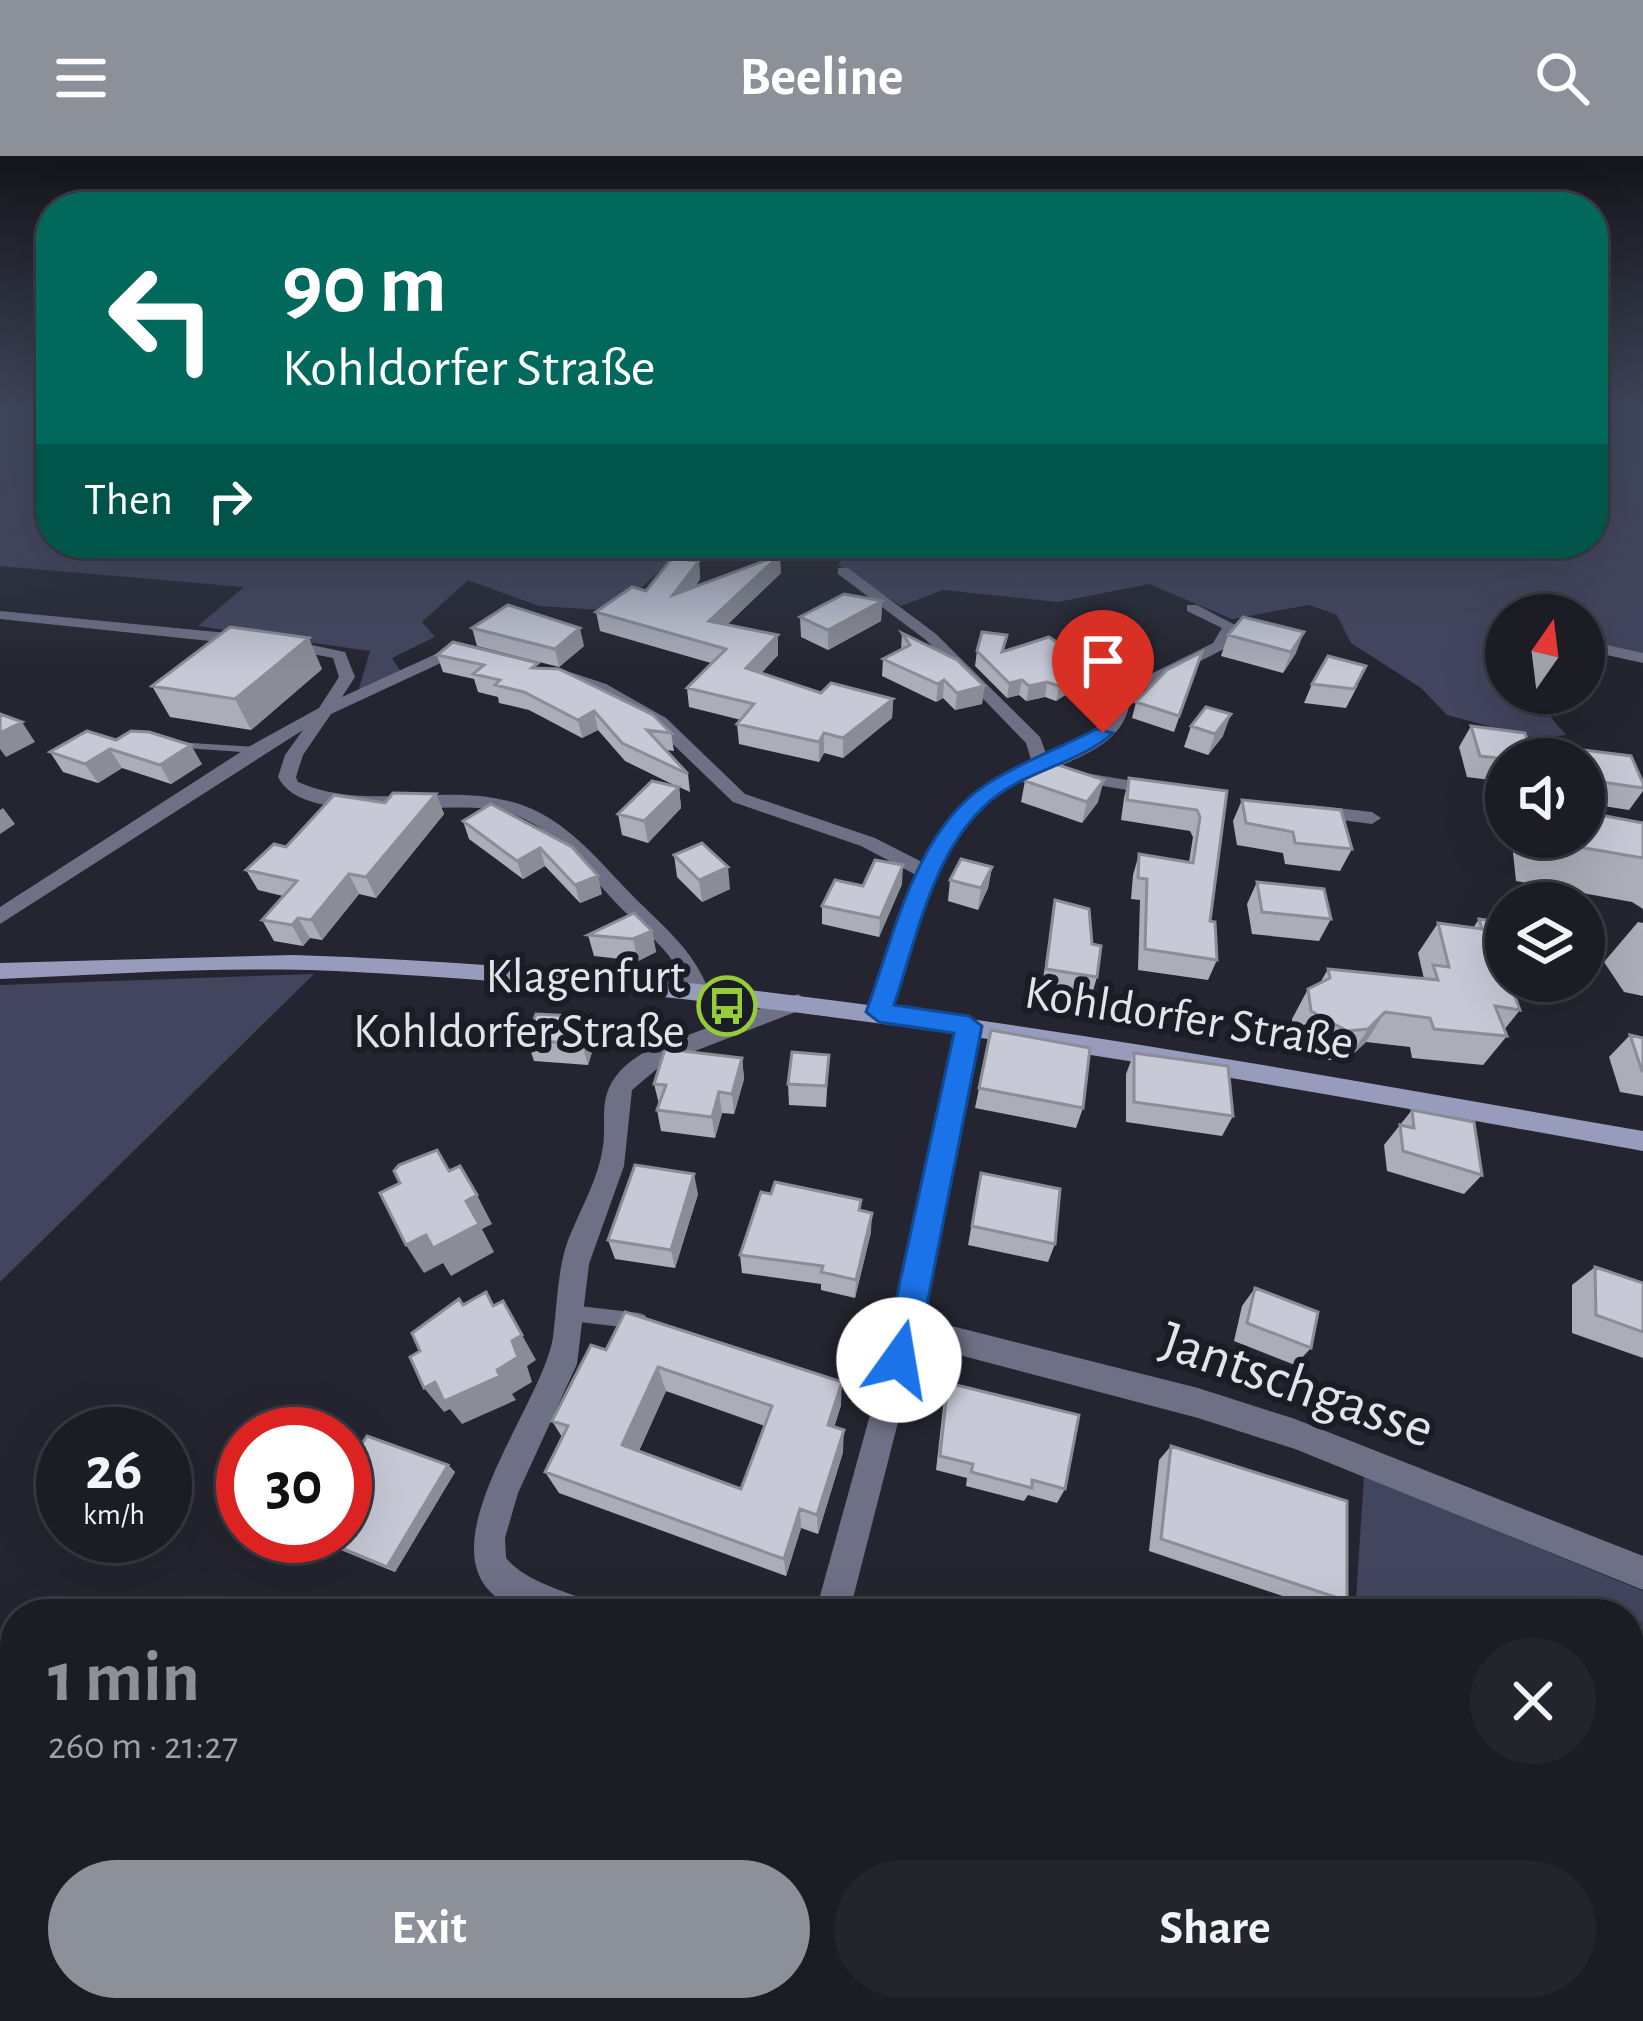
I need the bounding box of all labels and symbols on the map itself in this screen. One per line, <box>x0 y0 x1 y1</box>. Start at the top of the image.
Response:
north arrow <box>1485 594 1605 714</box>
pin <box>1052 610 1154 733</box>
place label: Klagenfurt Kohldorfer Straße <box>353 954 685 1057</box>
street label: Kohldorfer Straße <box>1021 969 1357 1069</box>
bus stop icon: Klagenfurt Kohldorfer Straße <box>696 975 758 1037</box>
position arrow <box>836 1297 962 1423</box>
street label: Jantschgasse <box>1153 1312 1441 1458</box>
speed limit sign: 30 <box>216 1407 372 1563</box>

